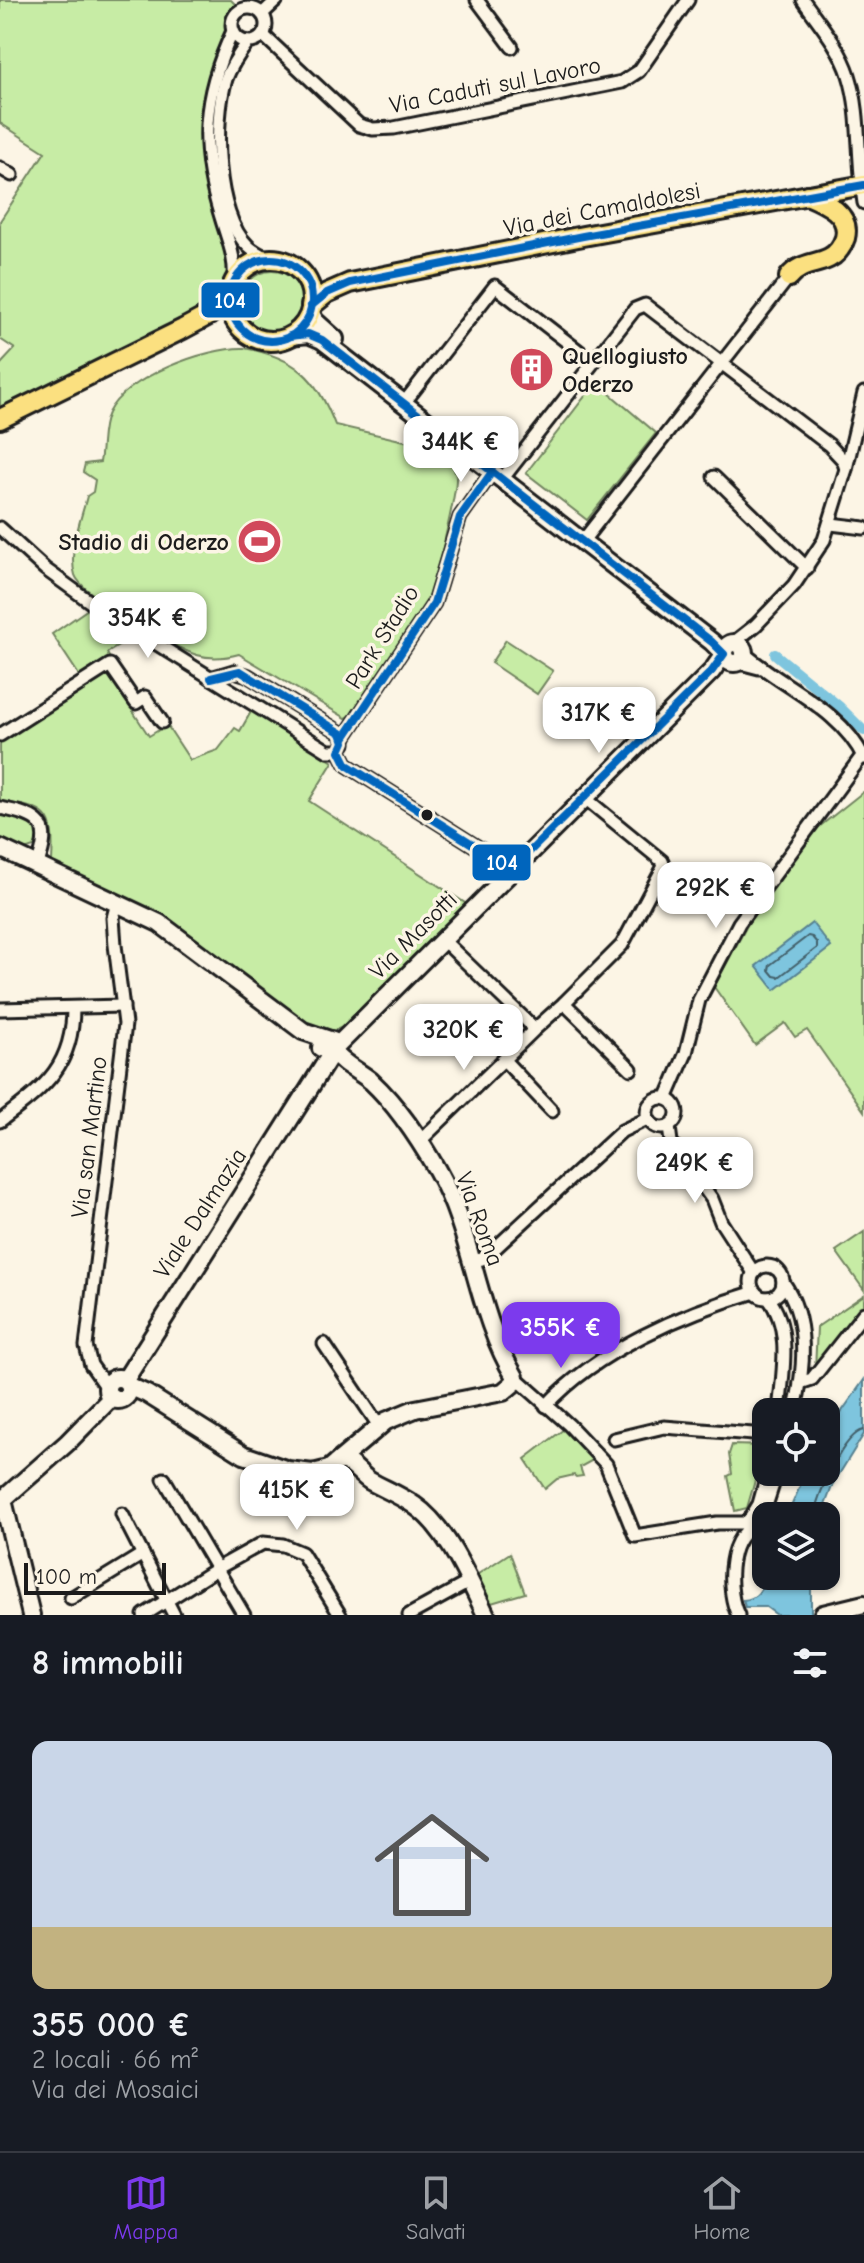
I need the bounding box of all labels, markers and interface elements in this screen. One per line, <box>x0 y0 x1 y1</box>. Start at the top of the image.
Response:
street label: Via Caduti sul Lavoro <box>387 51 603 119</box>
street label: Via dei Camaldolesi <box>501 176 703 242</box>
line badge: 104 <box>200 281 261 319</box>
text: 104 <box>214 288 246 314</box>
place label: Quellogiusto Oderzo <box>562 342 688 398</box>
building icon: Quellogiusto Oderzo <box>507 346 555 394</box>
pin: 344K € <box>396 416 526 484</box>
text: 344K € <box>421 427 501 457</box>
sports icon: Stadio di Oderzo <box>236 518 284 566</box>
place label: Stadio di Oderzo <box>59 528 229 556</box>
street label: Park Stadio <box>339 580 425 694</box>
pin: 354K € <box>83 592 213 660</box>
text: 354K € <box>108 603 188 633</box>
pin: 317K € <box>534 687 664 755</box>
text: 317K € <box>561 698 637 728</box>
unlabelled marker <box>419 807 435 823</box>
line badge: 104 <box>471 843 532 882</box>
text: 104 <box>486 850 518 876</box>
pin: 292K € <box>651 862 781 930</box>
text: 292K € <box>675 873 757 903</box>
street label: Via Masotti <box>363 885 463 985</box>
pin: 320K € <box>399 1004 529 1072</box>
text: 320K € <box>423 1015 505 1045</box>
street label: Via san Martino <box>65 1055 113 1219</box>
pin: 249K € <box>630 1137 760 1205</box>
street label: Viale Dalmazia <box>148 1143 252 1283</box>
text: 249K € <box>655 1148 735 1178</box>
street label: Via Roma <box>450 1168 510 1270</box>
pin: 355K € <box>496 1302 626 1370</box>
text: 355K € <box>520 1313 602 1343</box>
map controls <box>752 1398 840 1590</box>
button: locate <box>752 1398 840 1486</box>
pin: 415K € <box>232 1464 362 1532</box>
text: 415K € <box>258 1475 336 1505</box>
button: layers <box>752 1502 840 1590</box>
scale bar <box>24 1559 166 1595</box>
text: 100 m <box>36 1564 97 1590</box>
icon: filters <box>788 1641 832 1685</box>
text: 8 immobili <box>32 1643 184 1683</box>
icon: home <box>360 1793 504 1937</box>
text: 355 000 € <box>32 2005 191 2045</box>
text: 2 locali · 66 m² <box>32 2045 198 2075</box>
text: Via dei Mosaici <box>32 2075 199 2105</box>
tab: Mappa <box>114 2171 178 2245</box>
tab: Salvati <box>406 2171 466 2245</box>
tab: Home <box>693 2171 750 2245</box>

